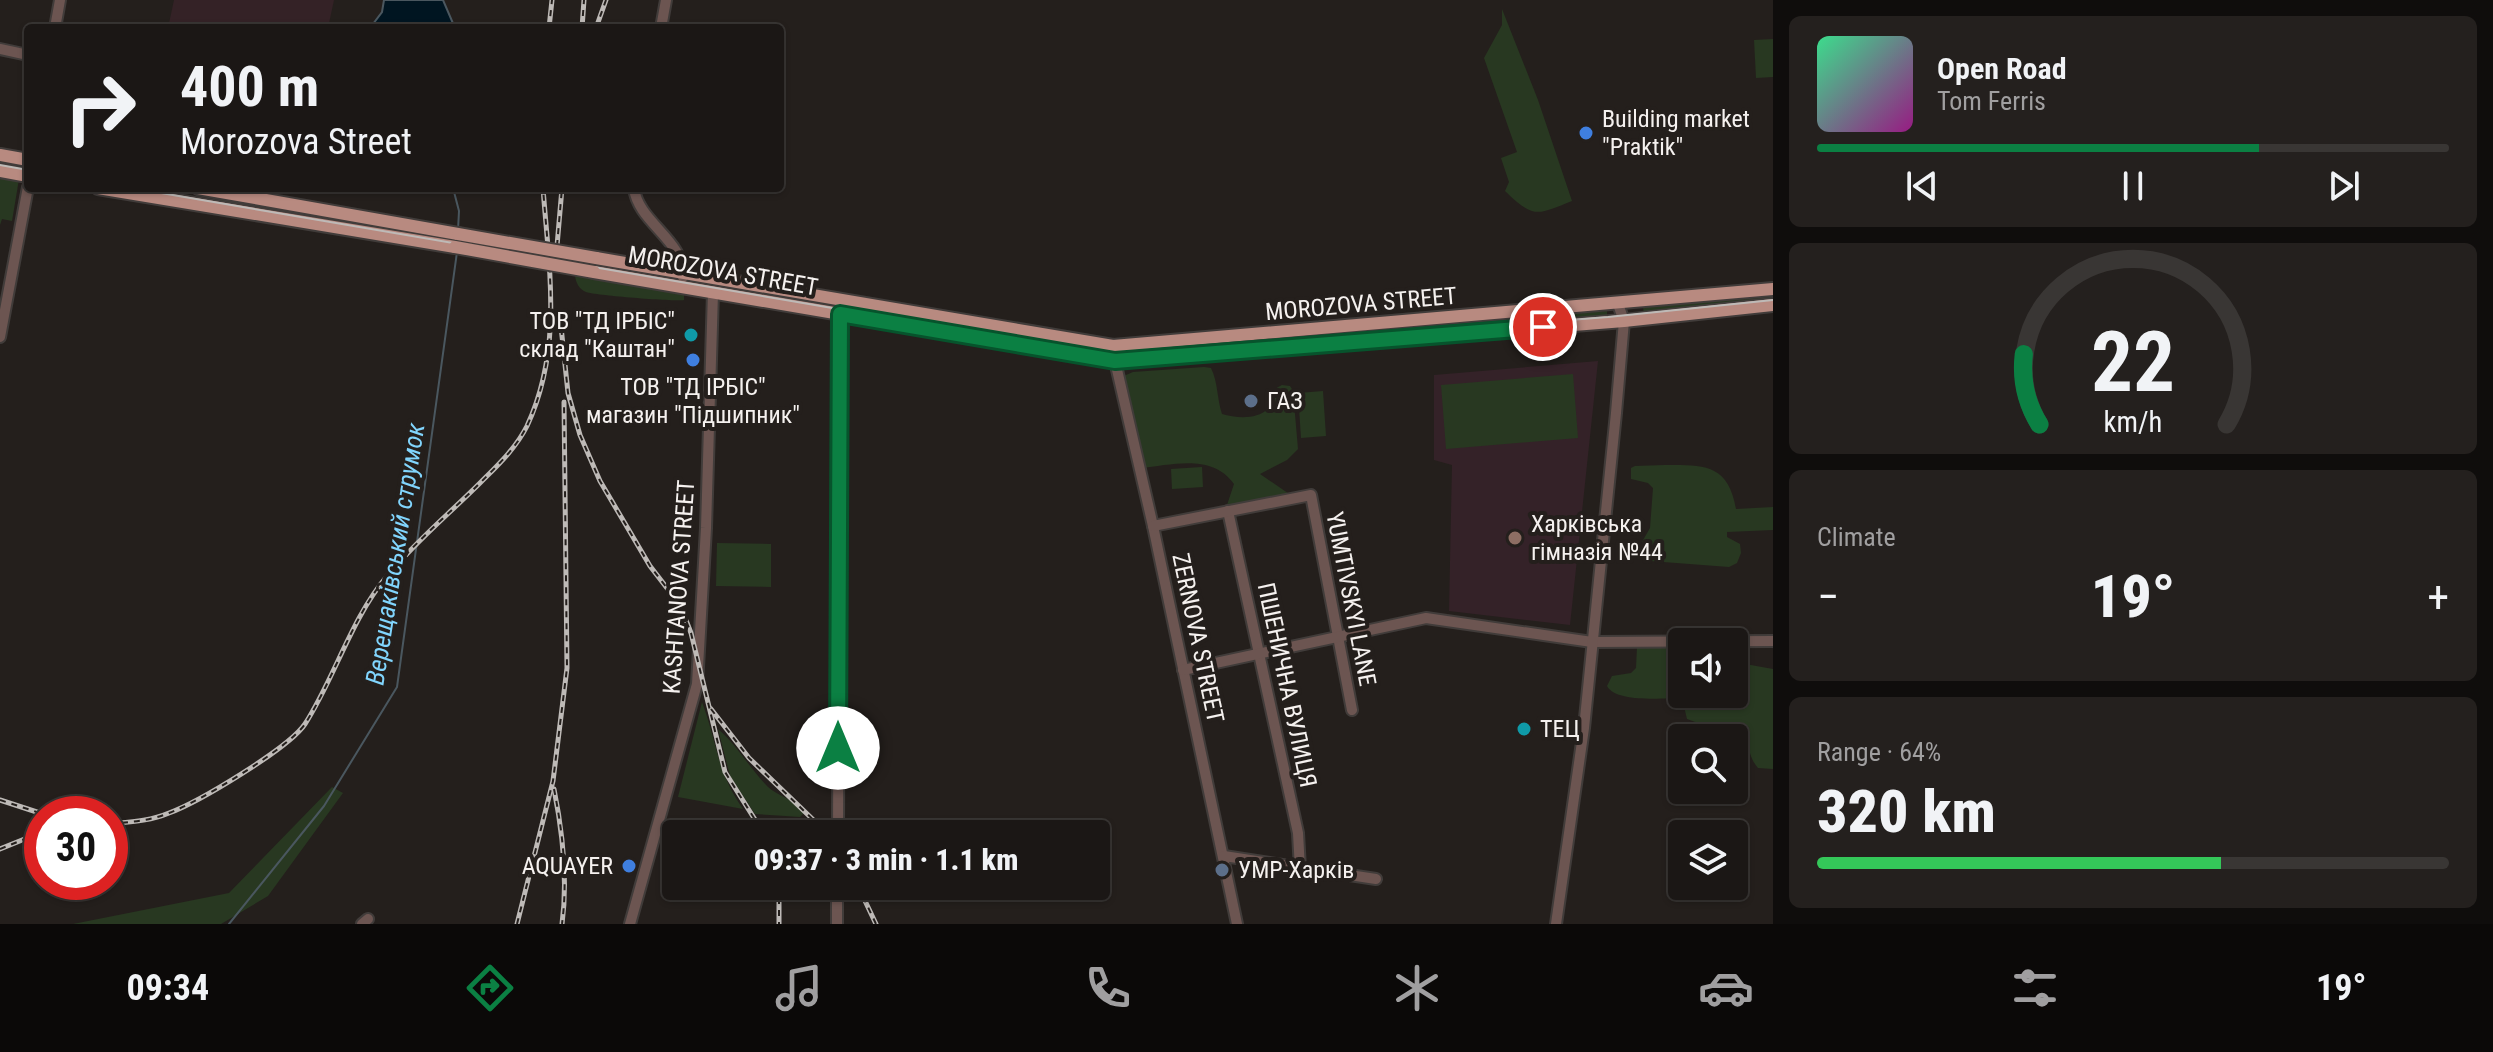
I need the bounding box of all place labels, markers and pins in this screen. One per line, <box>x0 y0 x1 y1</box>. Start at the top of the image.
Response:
place label: Building market "Praktik" <box>1602 105 1750 161</box>
marker: Building market "Praktik" <box>1577 124 1595 142</box>
pin <box>1509 293 1577 361</box>
place label: ТОВ "ТД ІРБІС" склад "Каштан" <box>519 307 675 363</box>
marker: ТОВ "ТД ІРБІС" склад "Каштан" <box>682 326 700 344</box>
marker: ТОВ "ТД ІРБІС" магазин "Підшипник" <box>684 351 702 369</box>
place label: ТОВ "ТД ІРБІС" магазин "Підшипник" <box>586 373 800 429</box>
place label: ГАЗ <box>1267 387 1303 415</box>
marker: ГАЗ <box>1242 392 1260 410</box>
place label: Харківська гімназія №44 <box>1531 510 1663 566</box>
marker: Харківська гімназія №44 <box>1506 529 1524 547</box>
place label: ТЕЦ <box>1540 715 1580 743</box>
marker: ТЕЦ <box>1515 720 1533 738</box>
place label: AQUAYER <box>522 852 613 880</box>
place label: УМР-Харків <box>1238 856 1354 884</box>
marker: AQUAYER <box>620 857 638 875</box>
marker: УМР-Харків <box>1213 861 1231 879</box>

